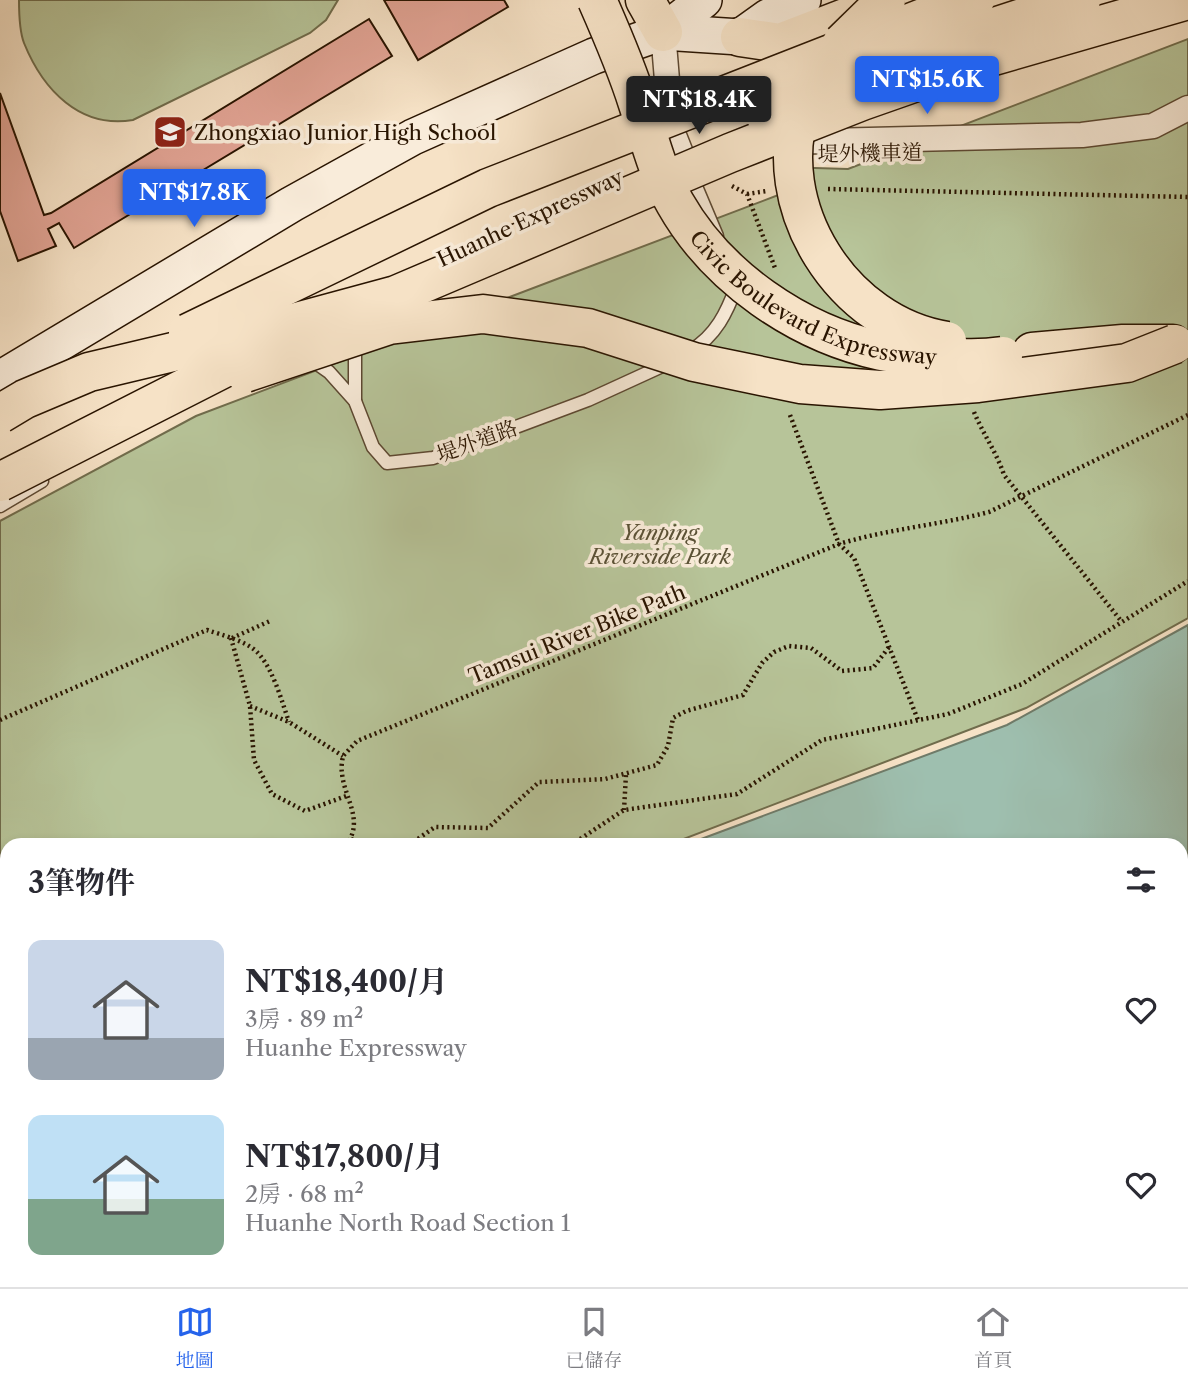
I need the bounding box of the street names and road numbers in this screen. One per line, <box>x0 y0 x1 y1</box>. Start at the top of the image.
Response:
street label: 堤外機車道 <box>817 140 923 166</box>
street label: Huanhe Expressway <box>433 164 627 272</box>
street label: Civic Boulevard Expressway <box>685 225 938 369</box>
street label: 堤外道路 <box>433 415 521 467</box>
street label: Tamsui River Bike Path <box>465 579 689 689</box>

